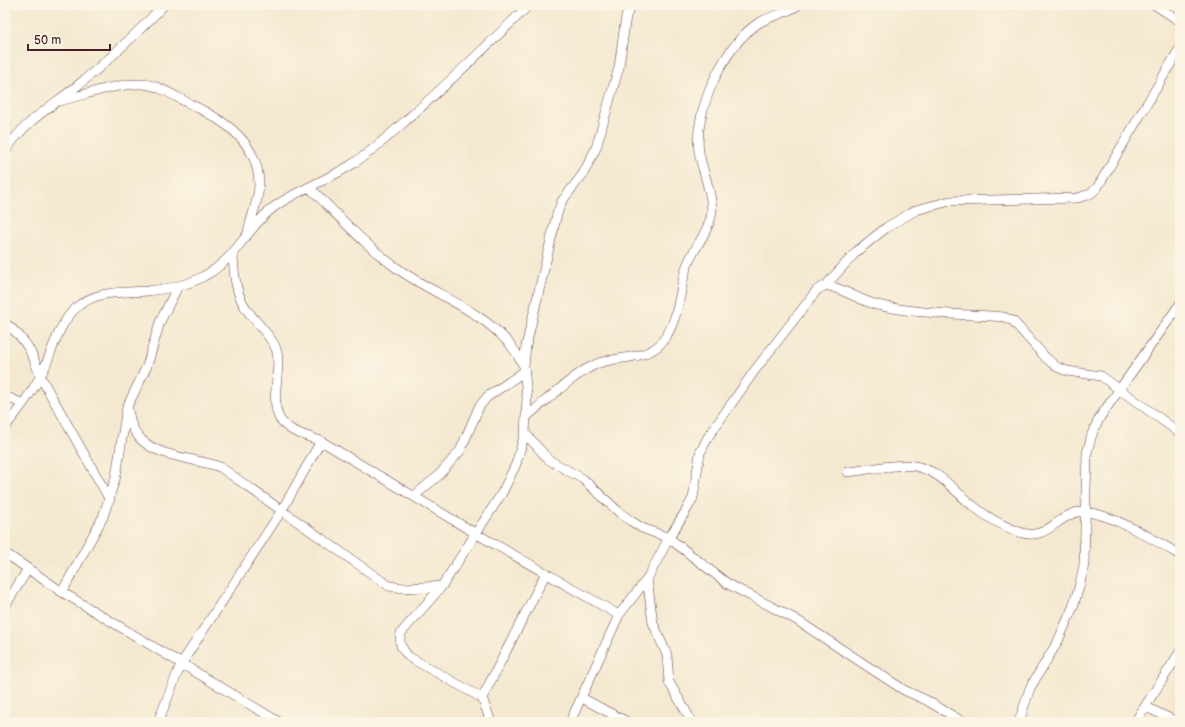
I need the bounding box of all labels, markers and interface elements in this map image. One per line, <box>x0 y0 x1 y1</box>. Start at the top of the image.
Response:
scale bar <box>28 26 110 52</box>
text: 50 m <box>34 33 61 48</box>

